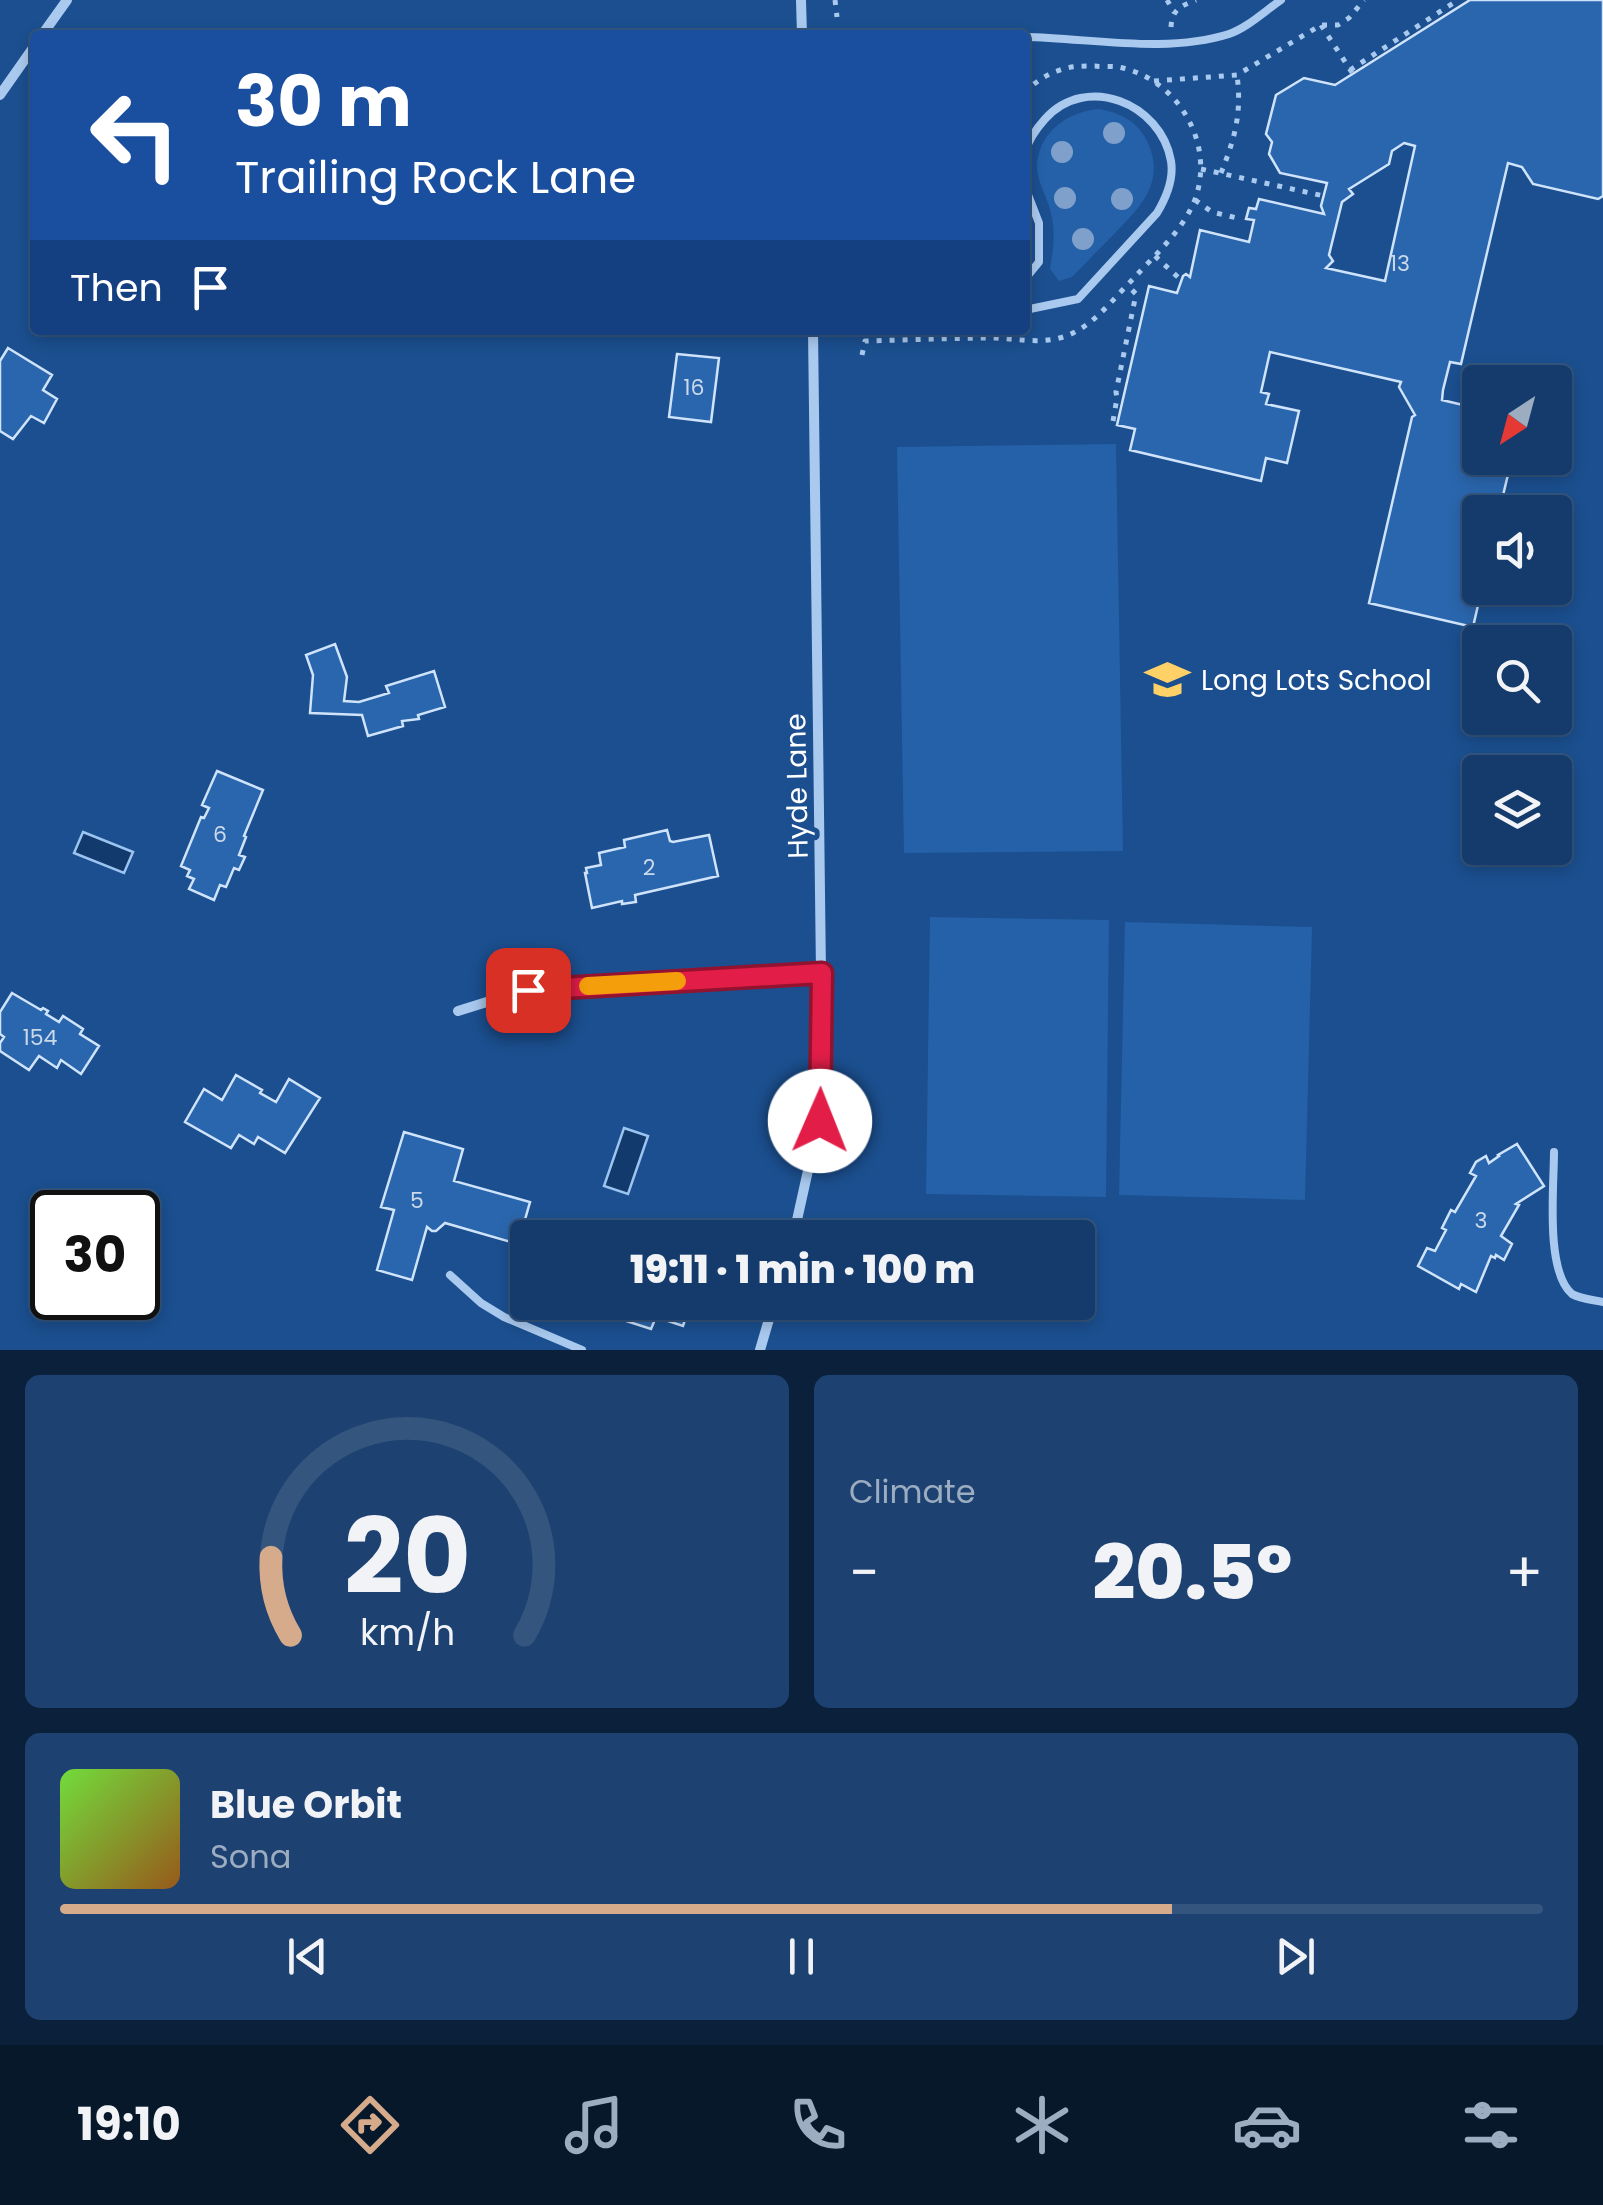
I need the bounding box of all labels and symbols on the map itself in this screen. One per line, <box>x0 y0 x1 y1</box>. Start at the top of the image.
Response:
house number: 13 <box>1390 248 1410 279</box>
north arrow <box>1462 365 1572 475</box>
house number: 16 <box>683 372 705 403</box>
school or university icon: Long Lots School <box>1144 656 1192 704</box>
place label: Long Lots School <box>1201 661 1432 700</box>
street label: Hyde Lane <box>776 713 818 859</box>
house number: 6 <box>213 819 227 850</box>
house number: 2 <box>643 852 655 883</box>
pin <box>486 948 571 1033</box>
house number: 154 <box>23 1022 58 1053</box>
position arrow <box>768 1069 872 1173</box>
house number: 5 <box>410 1185 424 1216</box>
speed limit sign: 30 <box>30 1190 160 1320</box>
house number: 3 <box>1475 1205 1487 1236</box>

